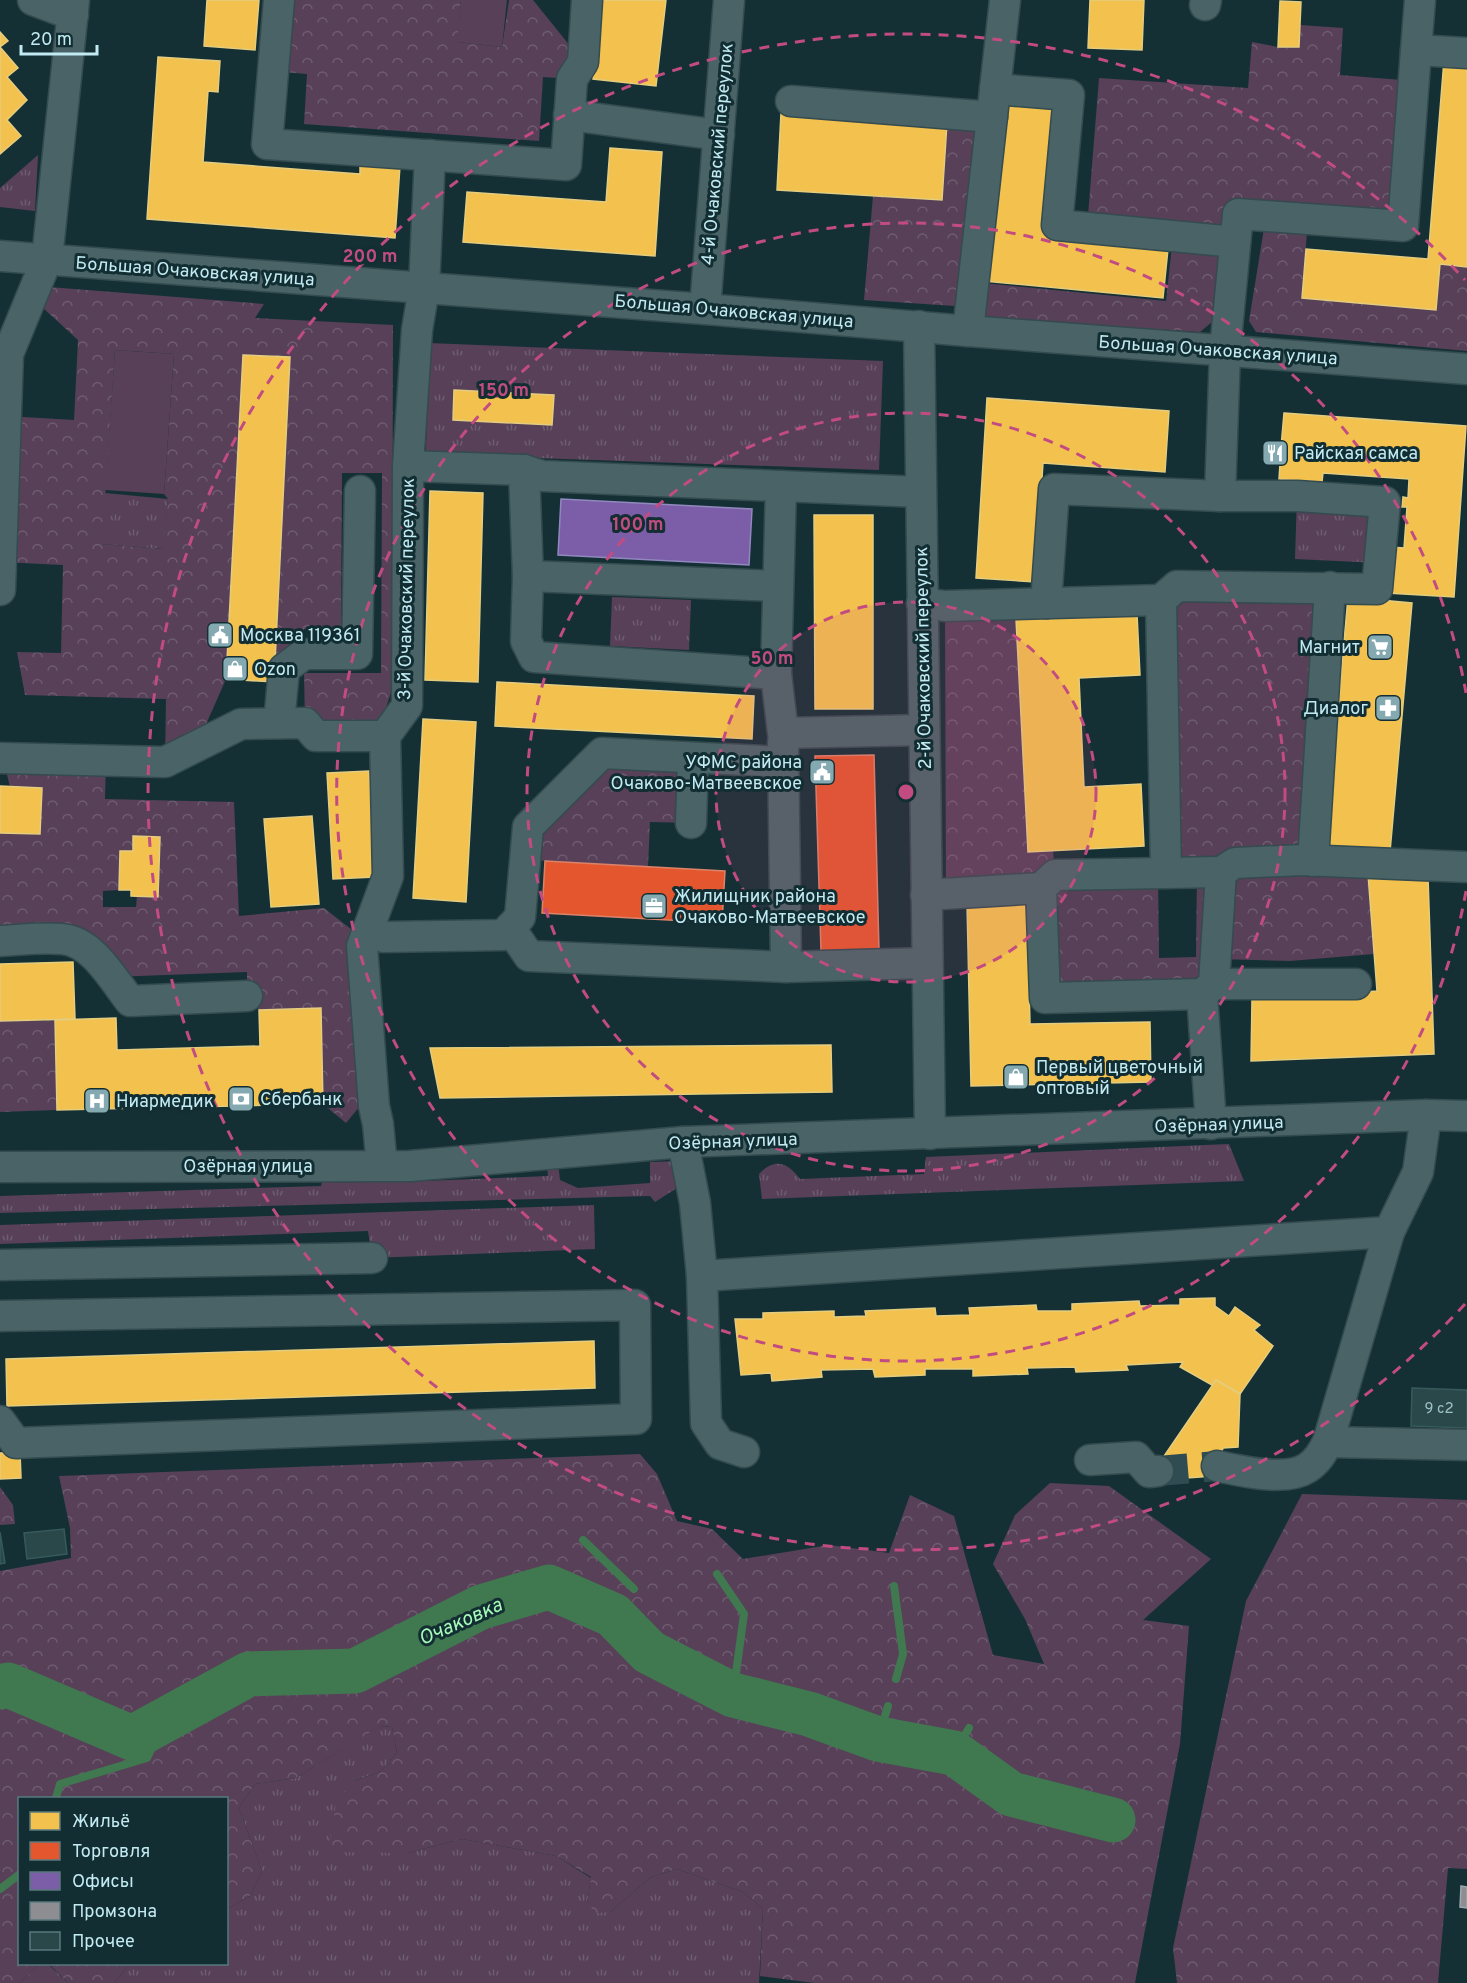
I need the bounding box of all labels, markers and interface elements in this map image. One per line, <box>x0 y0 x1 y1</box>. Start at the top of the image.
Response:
scale bar <box>21 18 98 56</box>
text: 20 m <box>30 29 72 52</box>
street label: 4-й Очаковский переулок <box>697 42 740 266</box>
text: 200 m <box>342 246 398 269</box>
street label: Большая Очаковская улица <box>75 253 315 292</box>
street label: Большая Очаковская улица <box>613 291 854 334</box>
street label: Большая Очаковская улица <box>1098 332 1338 371</box>
text: 150 m <box>479 380 529 403</box>
restaurant icon: Райская самса <box>1260 438 1290 468</box>
place label: Райская самса <box>1294 443 1418 466</box>
street label: 3-й Очаковский переулок <box>394 478 421 700</box>
text: 100 m <box>612 514 664 537</box>
street label: 2-й Очаковский переулок <box>911 546 938 769</box>
public building icon: Москва 119361 <box>205 620 235 650</box>
place label: Москва 119361 <box>240 625 360 648</box>
supermarket icon: Магнит <box>1365 632 1395 662</box>
place label: Магнит <box>1299 637 1360 660</box>
text: 50 m <box>750 648 794 671</box>
shop icon: Ozon <box>220 654 250 684</box>
place label: Ozon <box>254 659 296 682</box>
pharmacy icon: Диалог <box>1373 693 1403 723</box>
place label: Диалог <box>1303 698 1368 721</box>
place label: УФМС района Очаково-Матвеевское <box>611 752 802 796</box>
public building icon: УФМС района Очаково-Матвеевское <box>807 757 837 787</box>
centre of rings <box>896 782 916 802</box>
place label: Жилищник района Очаково-Матвеевское <box>674 886 865 930</box>
office icon: Жилищник района Очаково-Матвеевское <box>639 891 669 921</box>
place label: Первый цветочный оптовый <box>1036 1057 1203 1101</box>
shop icon: Первый цветочный оптовый <box>1001 1062 1031 1092</box>
bank icon: Сбербанк <box>226 1084 256 1114</box>
hospital icon: Ниармедик <box>82 1086 112 1116</box>
place label: Сбербанк <box>260 1089 343 1112</box>
place label: Ниармедик <box>116 1091 214 1114</box>
street label: Озёрная улица <box>1154 1112 1284 1139</box>
street label: Озёрная улица <box>668 1129 798 1156</box>
street label: Озёрная улица <box>183 1156 313 1179</box>
house number: 9 с2 <box>1424 1400 1454 1419</box>
water label: Очаковка <box>415 1593 507 1653</box>
legend <box>18 1797 228 1965</box>
text: Жильё <box>72 1811 130 1834</box>
text: Торговля <box>72 1841 150 1864</box>
text: Офисы <box>72 1871 134 1894</box>
text: Промзона <box>72 1901 157 1924</box>
text: Прочее <box>72 1931 135 1954</box>

